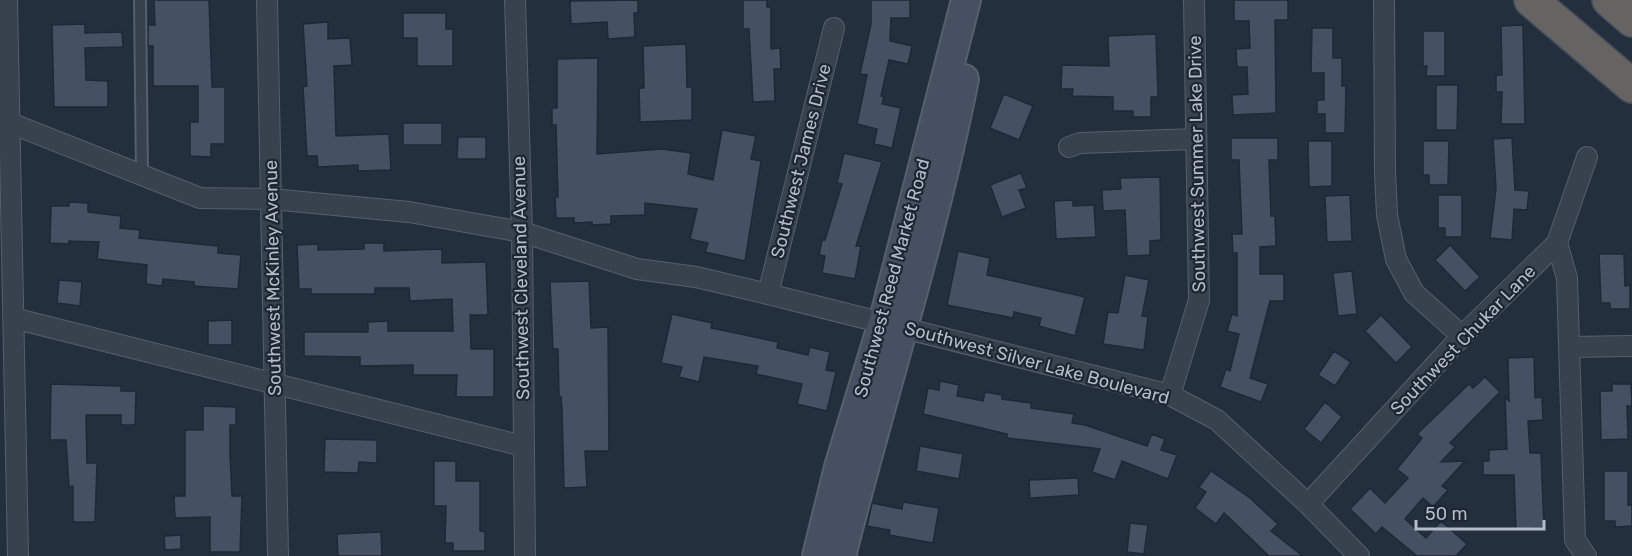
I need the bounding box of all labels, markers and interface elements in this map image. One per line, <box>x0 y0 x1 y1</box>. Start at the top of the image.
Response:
street label: Southwest Summer Lake Drive <box>1184 35 1210 293</box>
street label: Southwest James Drive <box>766 62 836 260</box>
street label: Southwest Cleveland Avenue <box>508 156 534 400</box>
street label: Southwest Reed Market Road <box>850 156 934 400</box>
street label: Southwest McKinley Avenue <box>260 160 286 396</box>
street label: Southwest Chukar Lane <box>1386 260 1540 420</box>
street label: Southwest Silver Lake Boulevard <box>902 317 1172 409</box>
scale bar <box>1416 493 1544 531</box>
text: 50 m <box>1425 503 1468 525</box>

